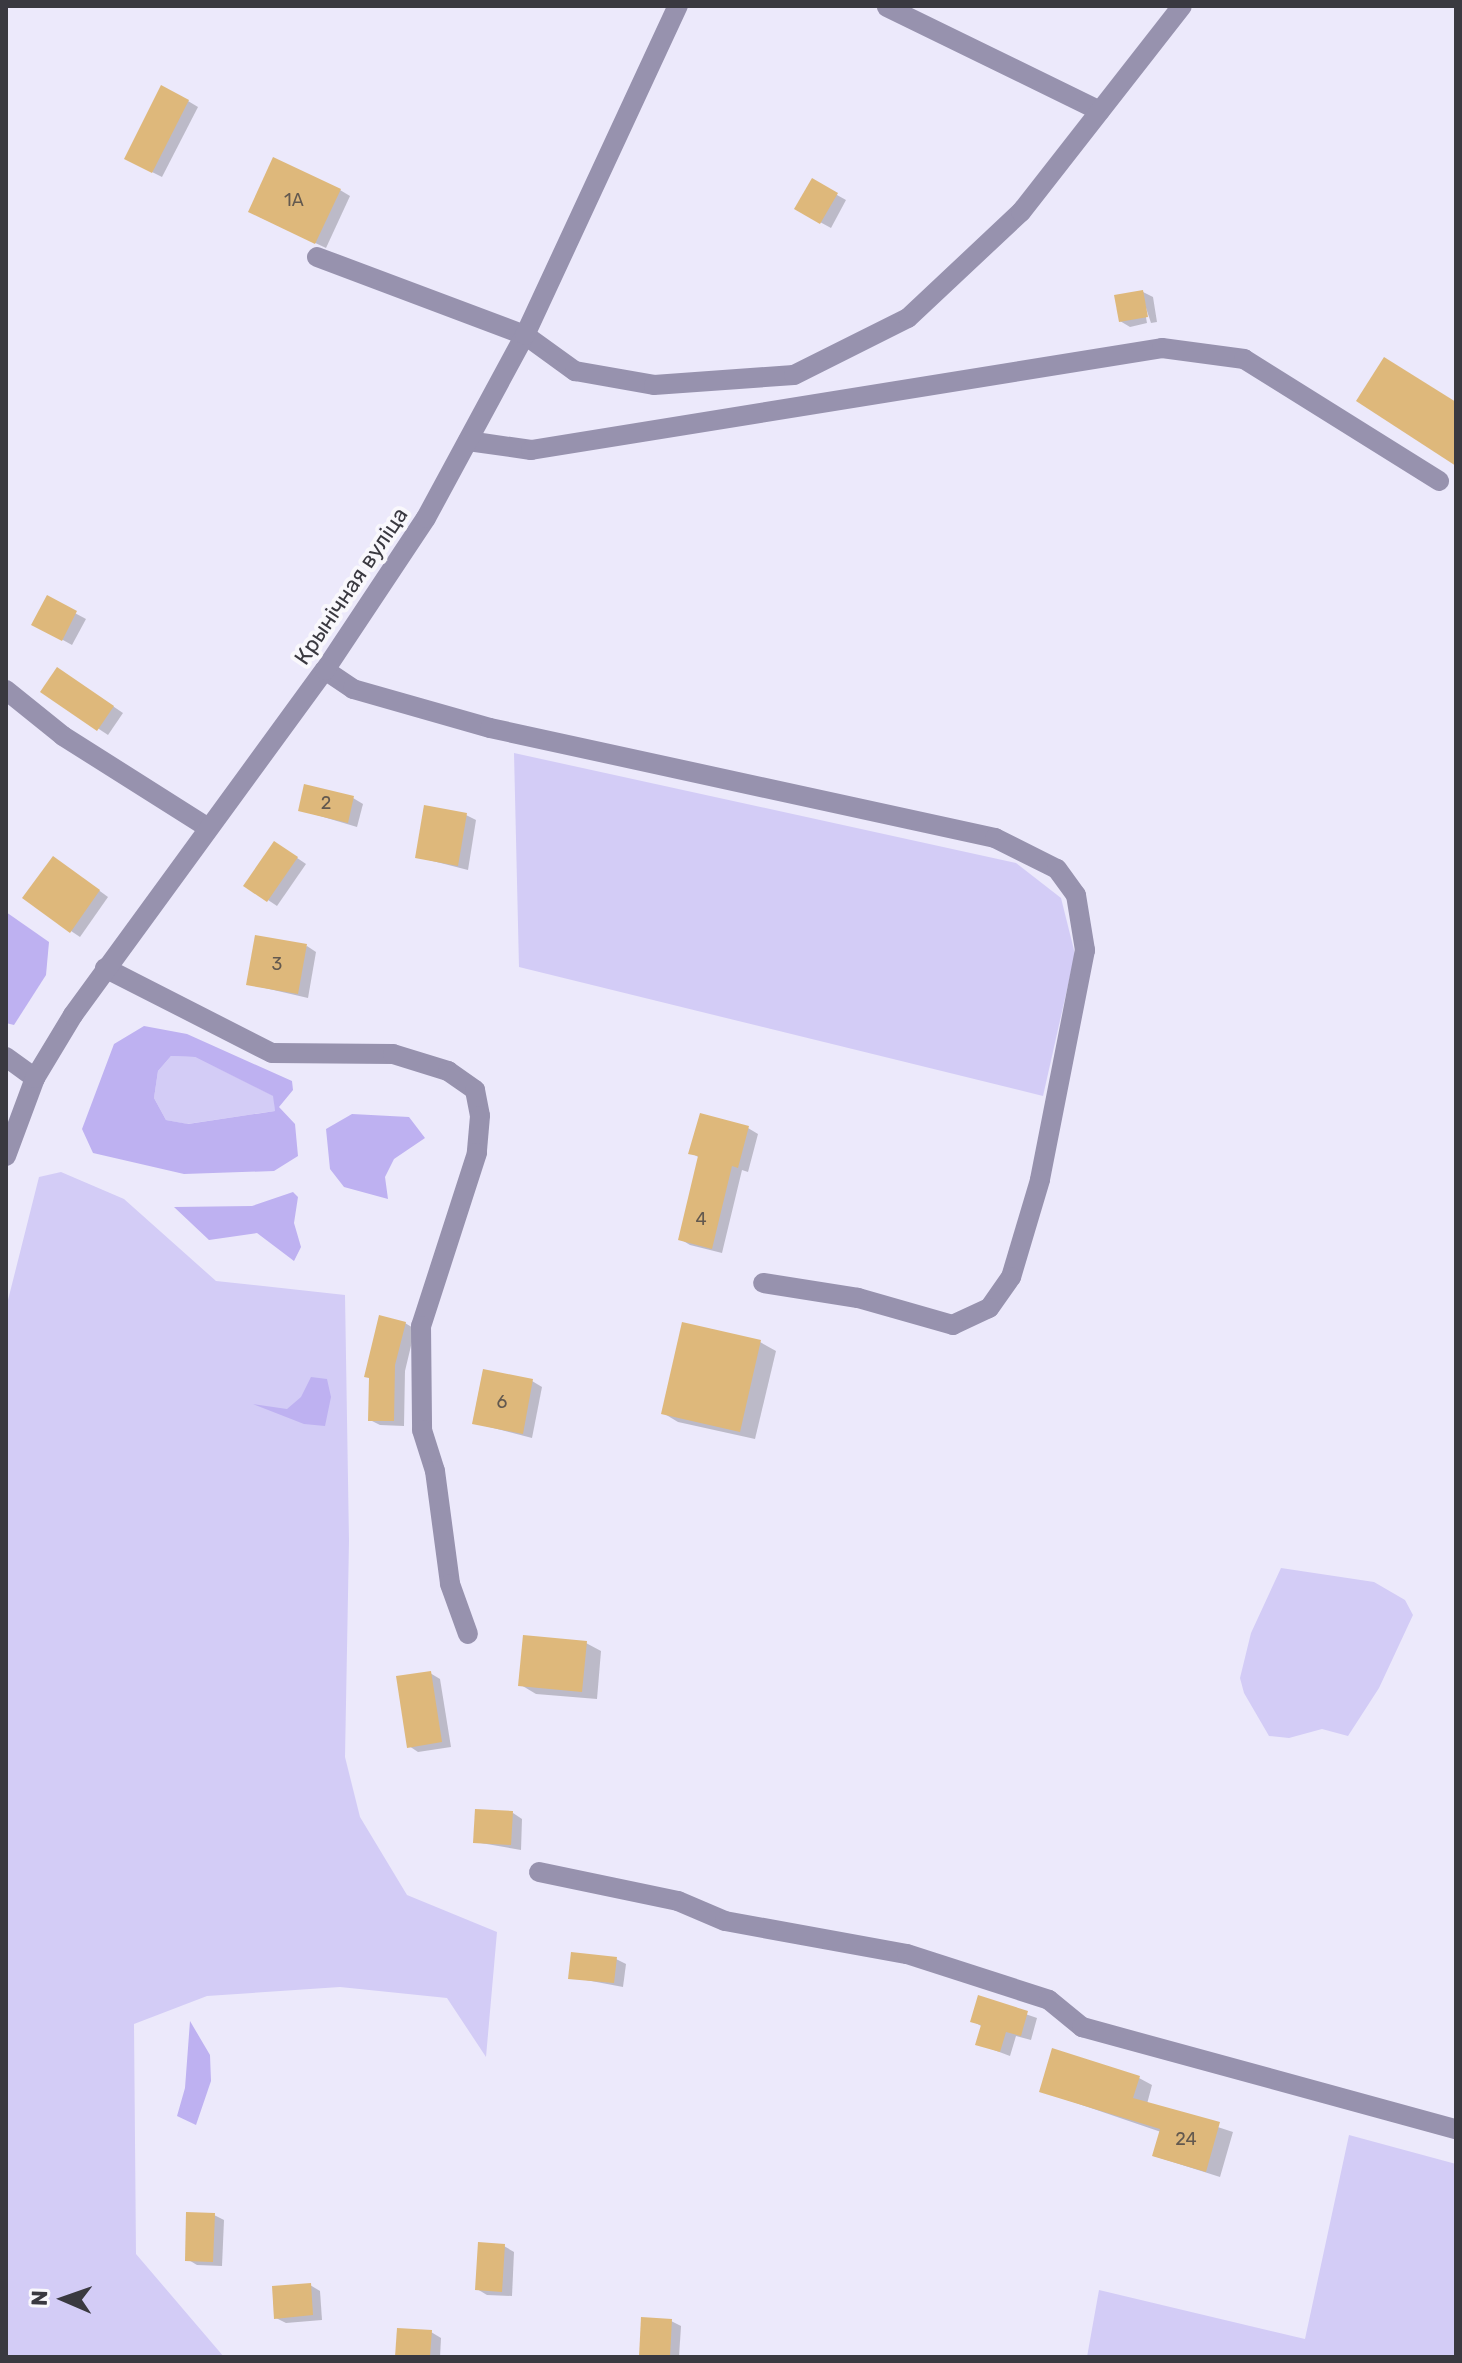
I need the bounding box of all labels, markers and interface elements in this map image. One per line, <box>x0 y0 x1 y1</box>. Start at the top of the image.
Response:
house number: 1А <box>284 189 304 211</box>
street label: Крынічная вуліца <box>289 502 413 670</box>
house number: 2 <box>321 792 331 814</box>
house number: 3 <box>272 953 282 975</box>
house number: 4 <box>695 1208 707 1230</box>
house number: 6 <box>497 1391 507 1413</box>
house number: 24 <box>1175 2128 1197 2150</box>
north arrow <box>24 2259 104 2339</box>
text: N <box>26 2290 53 2307</box>

